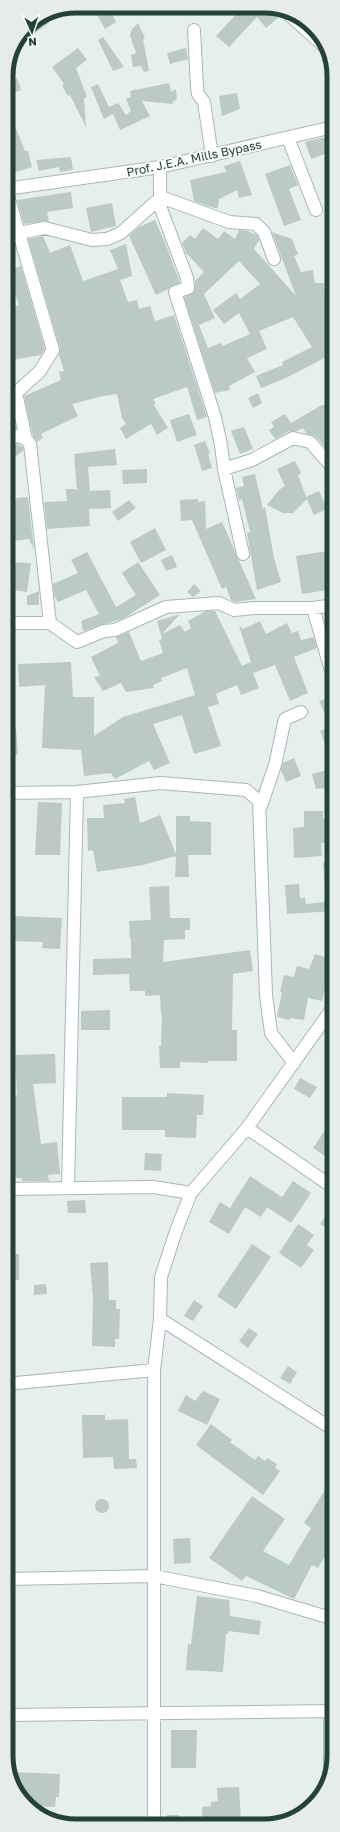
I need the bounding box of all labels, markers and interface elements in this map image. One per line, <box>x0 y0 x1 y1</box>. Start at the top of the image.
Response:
north arrow <box>12 12 52 52</box>
text: N <box>28 36 37 49</box>
street label: Prof. J.E.A. Mills Bypass <box>125 136 263 180</box>

